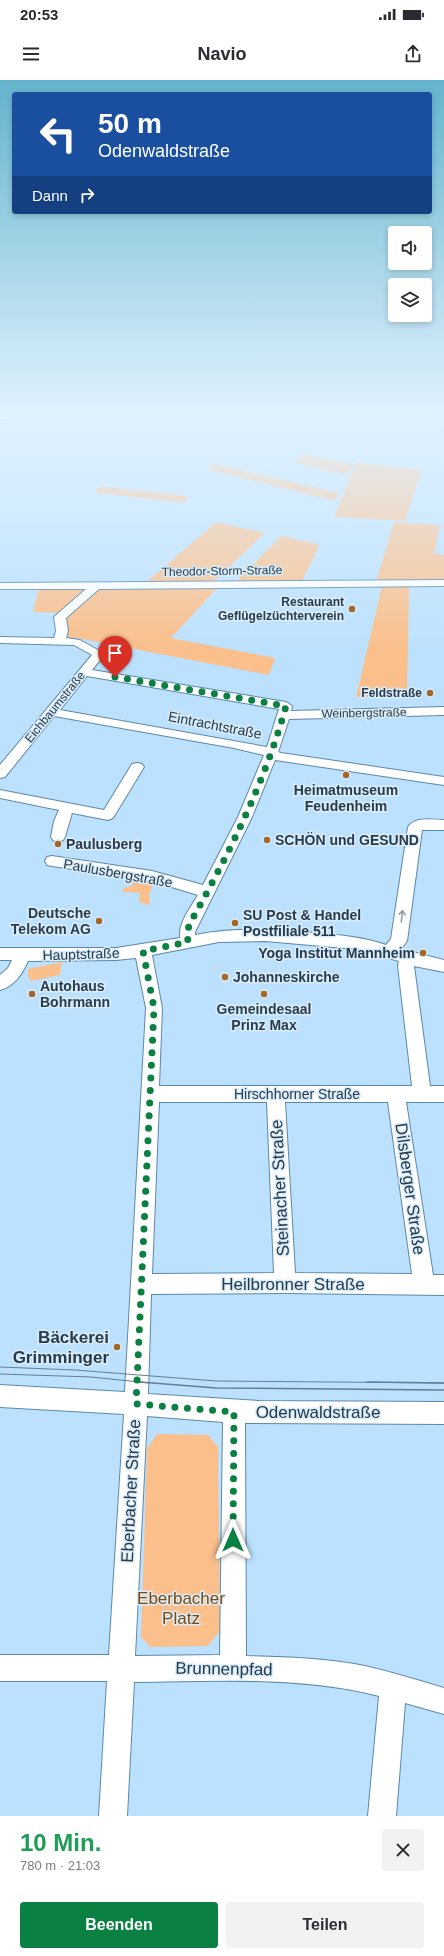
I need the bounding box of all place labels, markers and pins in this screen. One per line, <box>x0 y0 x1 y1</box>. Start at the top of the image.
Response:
place label: Restaurant Geflügelzüchterverein <box>218 595 344 623</box>
marker: Restaurant Geflügelzüchterverein <box>347 604 357 614</box>
pin <box>98 636 132 677</box>
place label: Feldstraße <box>361 686 422 700</box>
marker: Feldstraße <box>425 688 435 698</box>
marker: Heimatmuseum Feudenheim <box>341 770 351 780</box>
place label: Heimatmuseum Feudenheim <box>294 782 398 814</box>
place label: SCHÖN und GESUND <box>275 832 419 848</box>
marker: SCHÖN und GESUND <box>262 835 272 845</box>
place label: Paulusberg <box>66 836 142 852</box>
marker: Paulusberg <box>53 839 63 849</box>
place label: Deutsche Telekom AG <box>11 905 91 937</box>
place label: SU Post & Handel Postfiliale 511 <box>243 907 361 939</box>
marker: Deutsche Telekom AG <box>94 916 104 926</box>
marker: SU Post & Handel Postfiliale 511 <box>230 918 240 928</box>
place label: Yoga Institut Mannheim <box>258 945 415 961</box>
marker: Yoga Institut Mannheim <box>418 948 428 958</box>
place label: Johanneskirche <box>233 969 340 985</box>
marker: Johanneskirche <box>220 972 230 982</box>
place label: Autohaus Bohrmann <box>40 978 110 1010</box>
marker: Autohaus Bohrmann <box>27 989 37 999</box>
marker: Gemeindesaal Prinz Max <box>259 989 269 999</box>
place label: Gemeindesaal Prinz Max <box>217 1001 311 1033</box>
place label: Bäckerei Grimminger <box>13 1328 109 1367</box>
marker: Bäckerei Grimminger <box>112 1342 122 1352</box>

